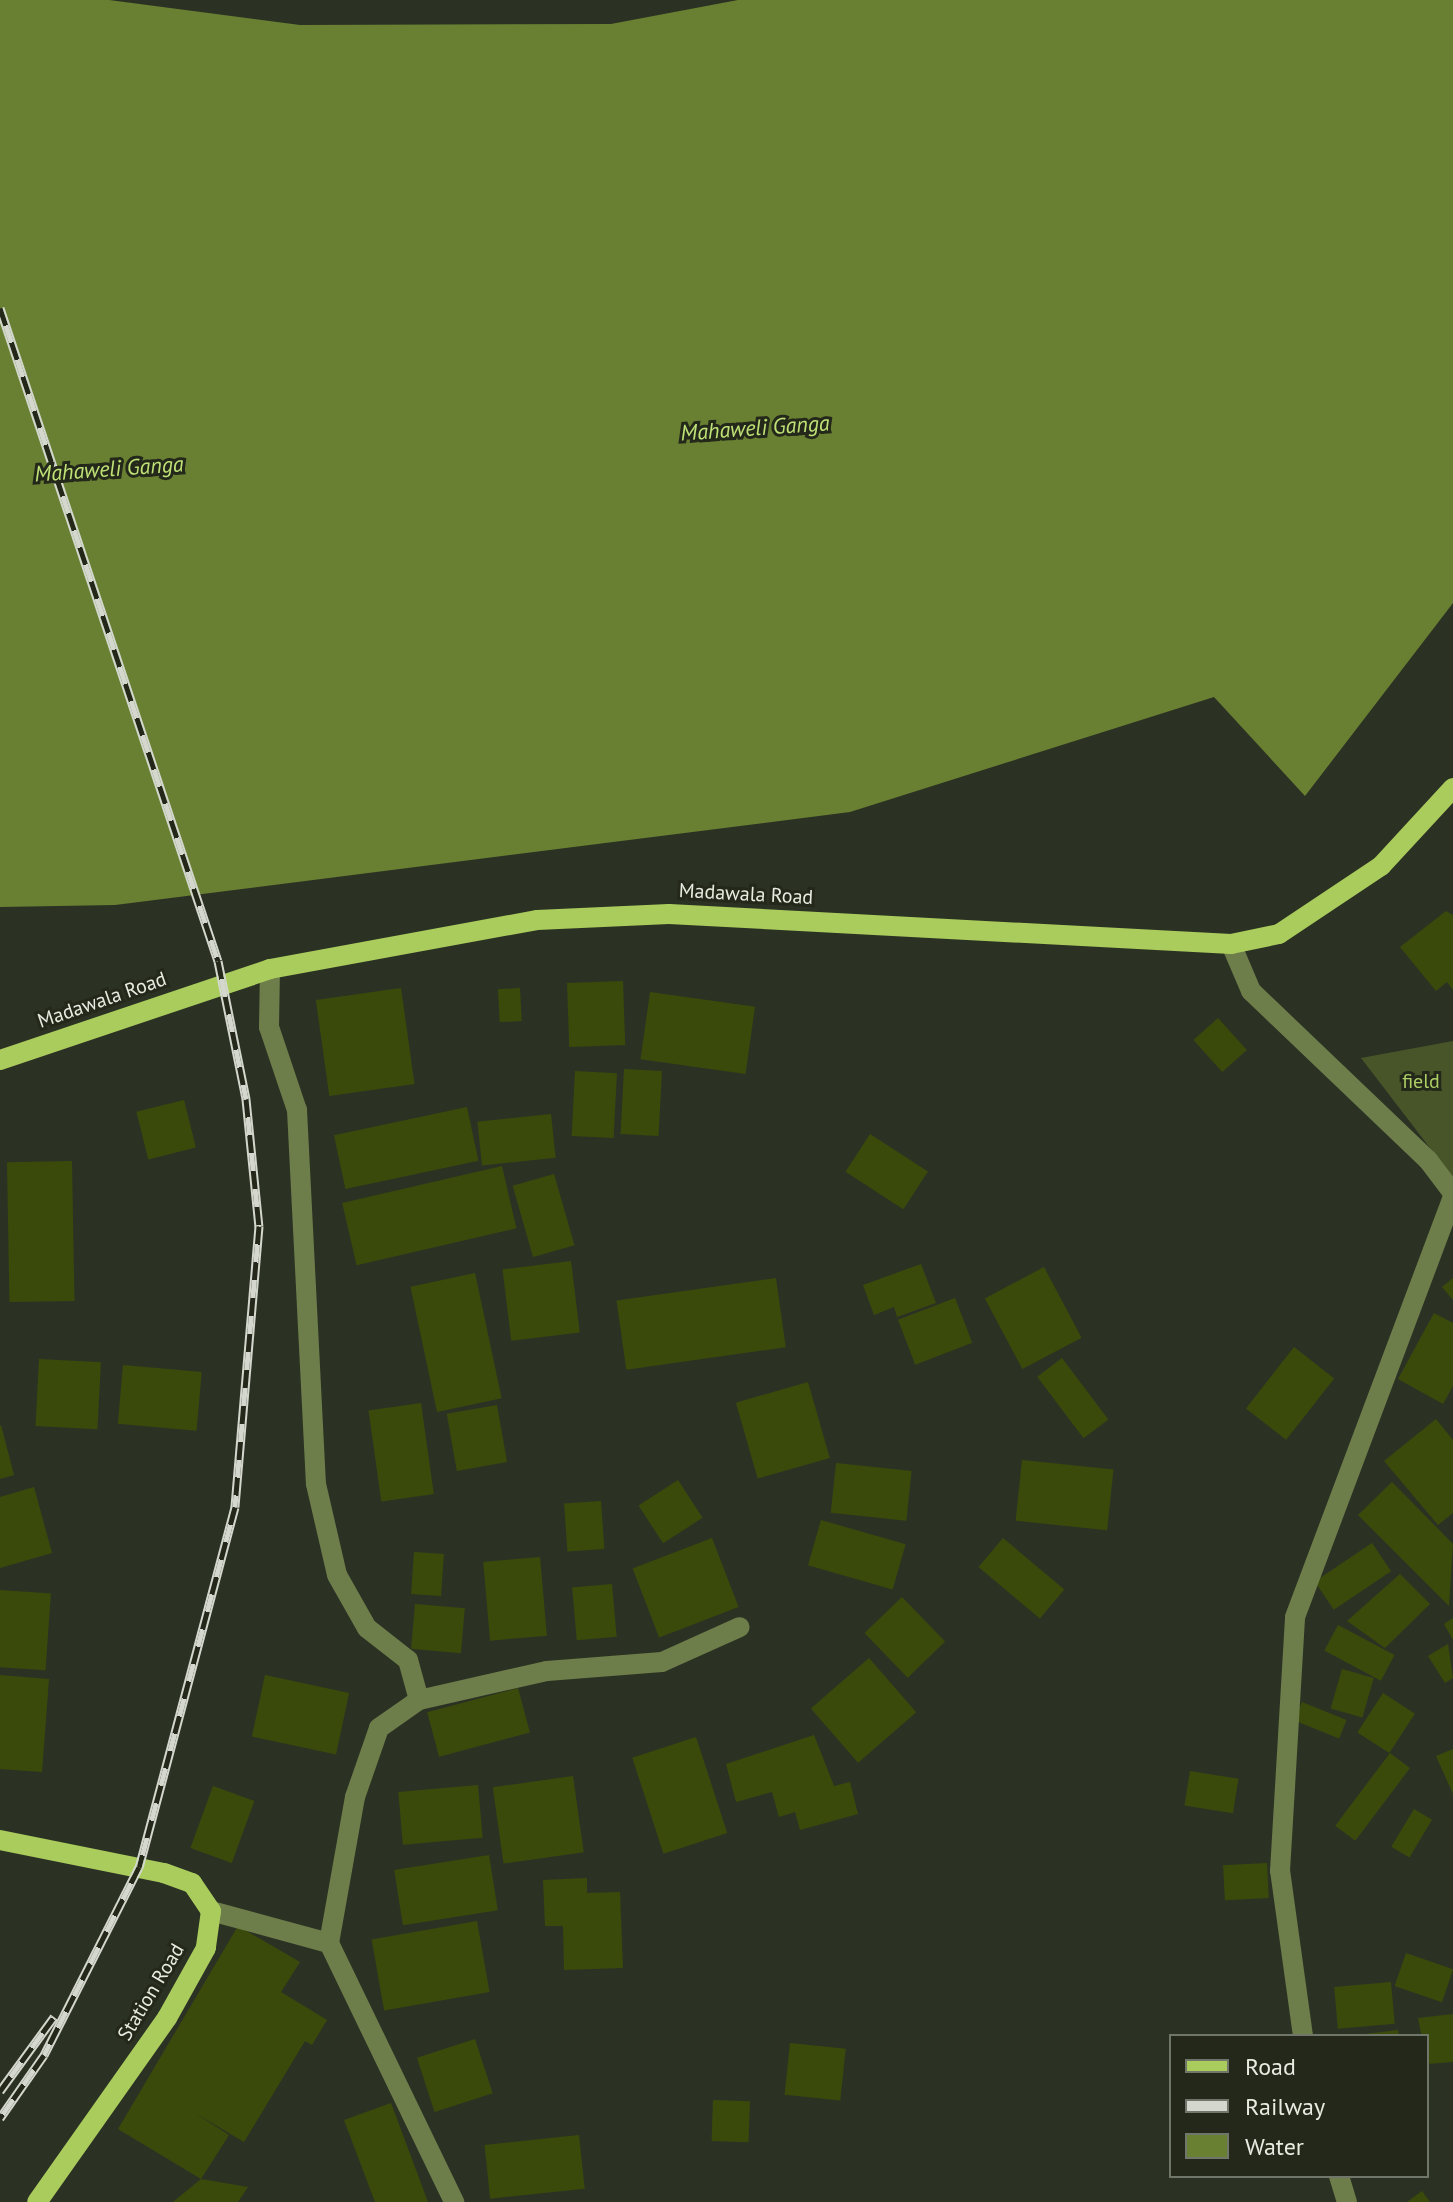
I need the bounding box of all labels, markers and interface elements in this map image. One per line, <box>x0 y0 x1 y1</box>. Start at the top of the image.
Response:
water label: Mahaweli Ganga <box>680 410 830 446</box>
water label: Mahaweli Ganga <box>34 451 184 487</box>
street label: Madawala Road <box>678 878 814 910</box>
street label: Madawala Road <box>35 967 169 1033</box>
park label: field <box>1402 1069 1440 1093</box>
street label: Station Road <box>113 1939 189 2045</box>
legend <box>1169 2034 1429 2178</box>
text: Road <box>1245 2051 1296 2082</box>
text: Railway <box>1245 2091 1325 2122</box>
text: Water <box>1245 2131 1304 2162</box>

